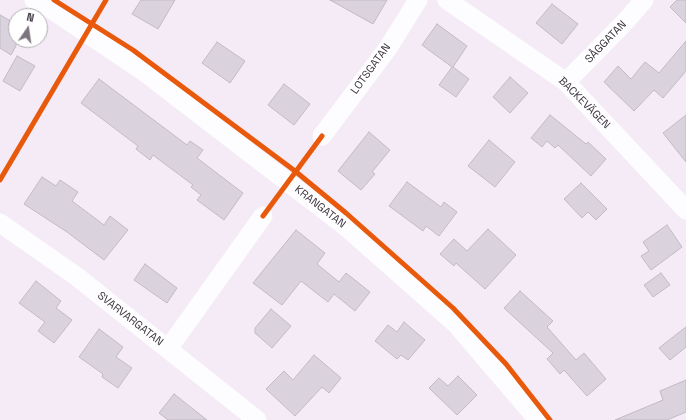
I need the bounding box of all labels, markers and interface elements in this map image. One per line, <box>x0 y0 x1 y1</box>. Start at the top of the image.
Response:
north arrow <box>8 8 48 48</box>
text: N <box>25 10 36 25</box>
street label: SÅGGATAN <box>582 18 630 66</box>
street label: LOTSGATAN <box>348 41 394 97</box>
street label: BACKEVÄGEN <box>555 74 613 132</box>
street label: KRANGATAN <box>292 183 348 231</box>
street label: SVARVARGATAN <box>94 289 166 349</box>

